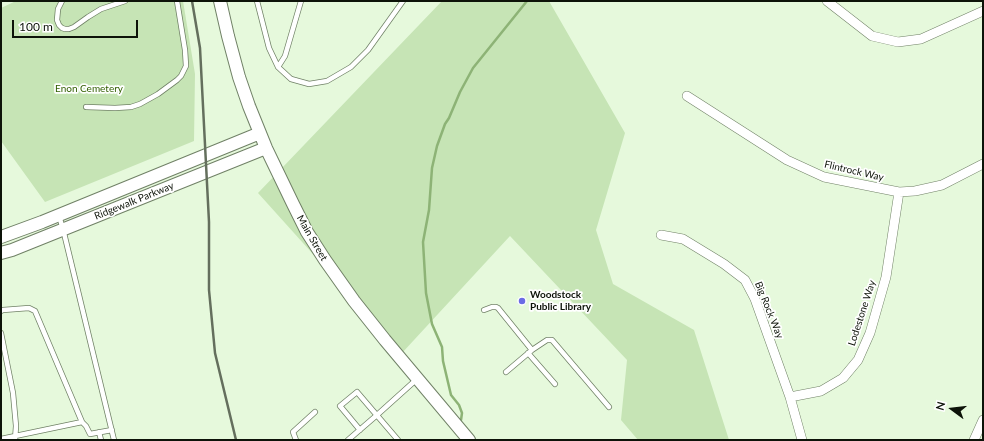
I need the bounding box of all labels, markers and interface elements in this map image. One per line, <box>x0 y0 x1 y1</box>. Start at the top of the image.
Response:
scale bar <box>14 12 140 38</box>
text: 100 m <box>19 19 53 34</box>
park label: Enon Cemetery <box>55 83 123 95</box>
street label: Flintrock Way <box>823 158 885 184</box>
street label: Ridgewalk Parkway <box>93 180 175 222</box>
street label: Main Street <box>294 213 330 263</box>
street label: Lodestone Way <box>846 279 878 347</box>
street label: Big Rock Way <box>752 280 786 340</box>
place label: Woodstock Public Library <box>530 289 591 312</box>
marker: Woodstock Public Library <box>517 296 527 306</box>
north arrow <box>932 389 972 429</box>
text: N <box>933 400 947 412</box>

